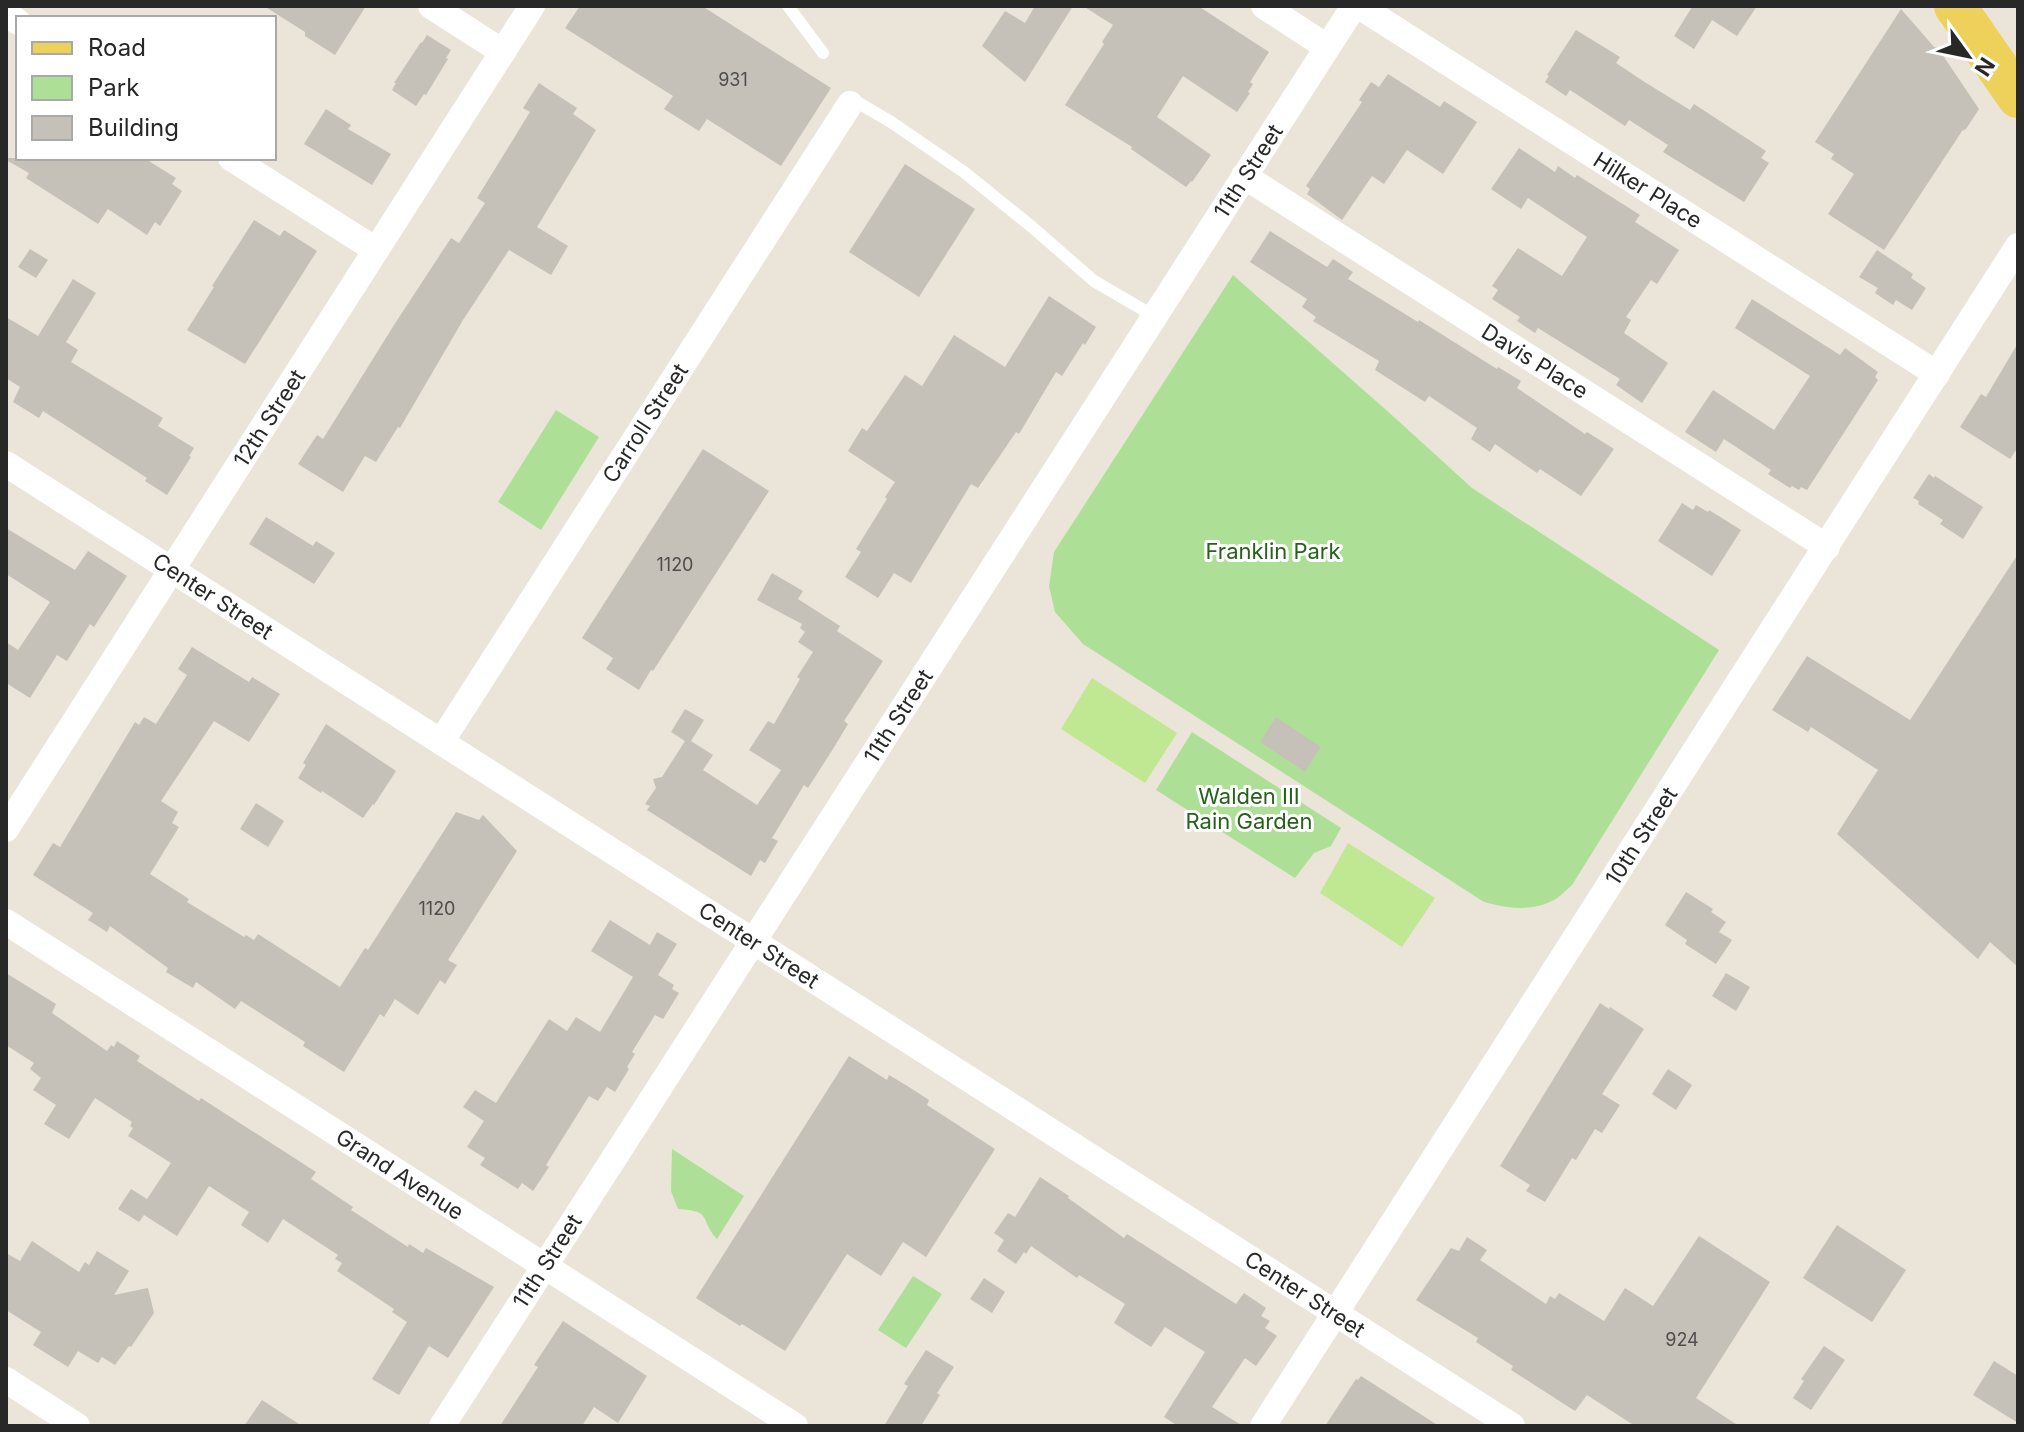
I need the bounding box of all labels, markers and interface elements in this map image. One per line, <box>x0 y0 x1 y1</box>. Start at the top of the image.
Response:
legend <box>16 16 276 160</box>
north arrow <box>1928 16 2008 96</box>
text: Road <box>88 33 146 62</box>
text: N <box>1969 53 2000 81</box>
house number: 931 <box>718 69 748 90</box>
text: Park <box>88 73 139 102</box>
text: Building <box>88 113 179 142</box>
street label: 11th Street <box>1208 119 1288 223</box>
street label: Hilker Place <box>1589 146 1707 234</box>
street label: Davis Place <box>1477 318 1593 404</box>
street label: Carroll Street <box>597 358 693 488</box>
street label: 12th Street <box>228 364 310 472</box>
park label: Franklin Park <box>1206 538 1341 564</box>
street label: Center Street <box>148 547 278 645</box>
house number: 1120 <box>657 554 693 575</box>
street label: 11th Street <box>858 664 938 768</box>
street label: 10th Street <box>1600 782 1682 890</box>
park label: Walden III Rain Garden <box>1186 783 1312 834</box>
street label: Center Street <box>694 896 824 994</box>
house number: 1120 <box>419 898 455 919</box>
street label: Grand Avenue <box>331 1123 469 1225</box>
street label: 11th Street <box>507 1209 587 1313</box>
street label: Center Street <box>1240 1245 1370 1343</box>
house number: 924 <box>1665 1329 1699 1350</box>

